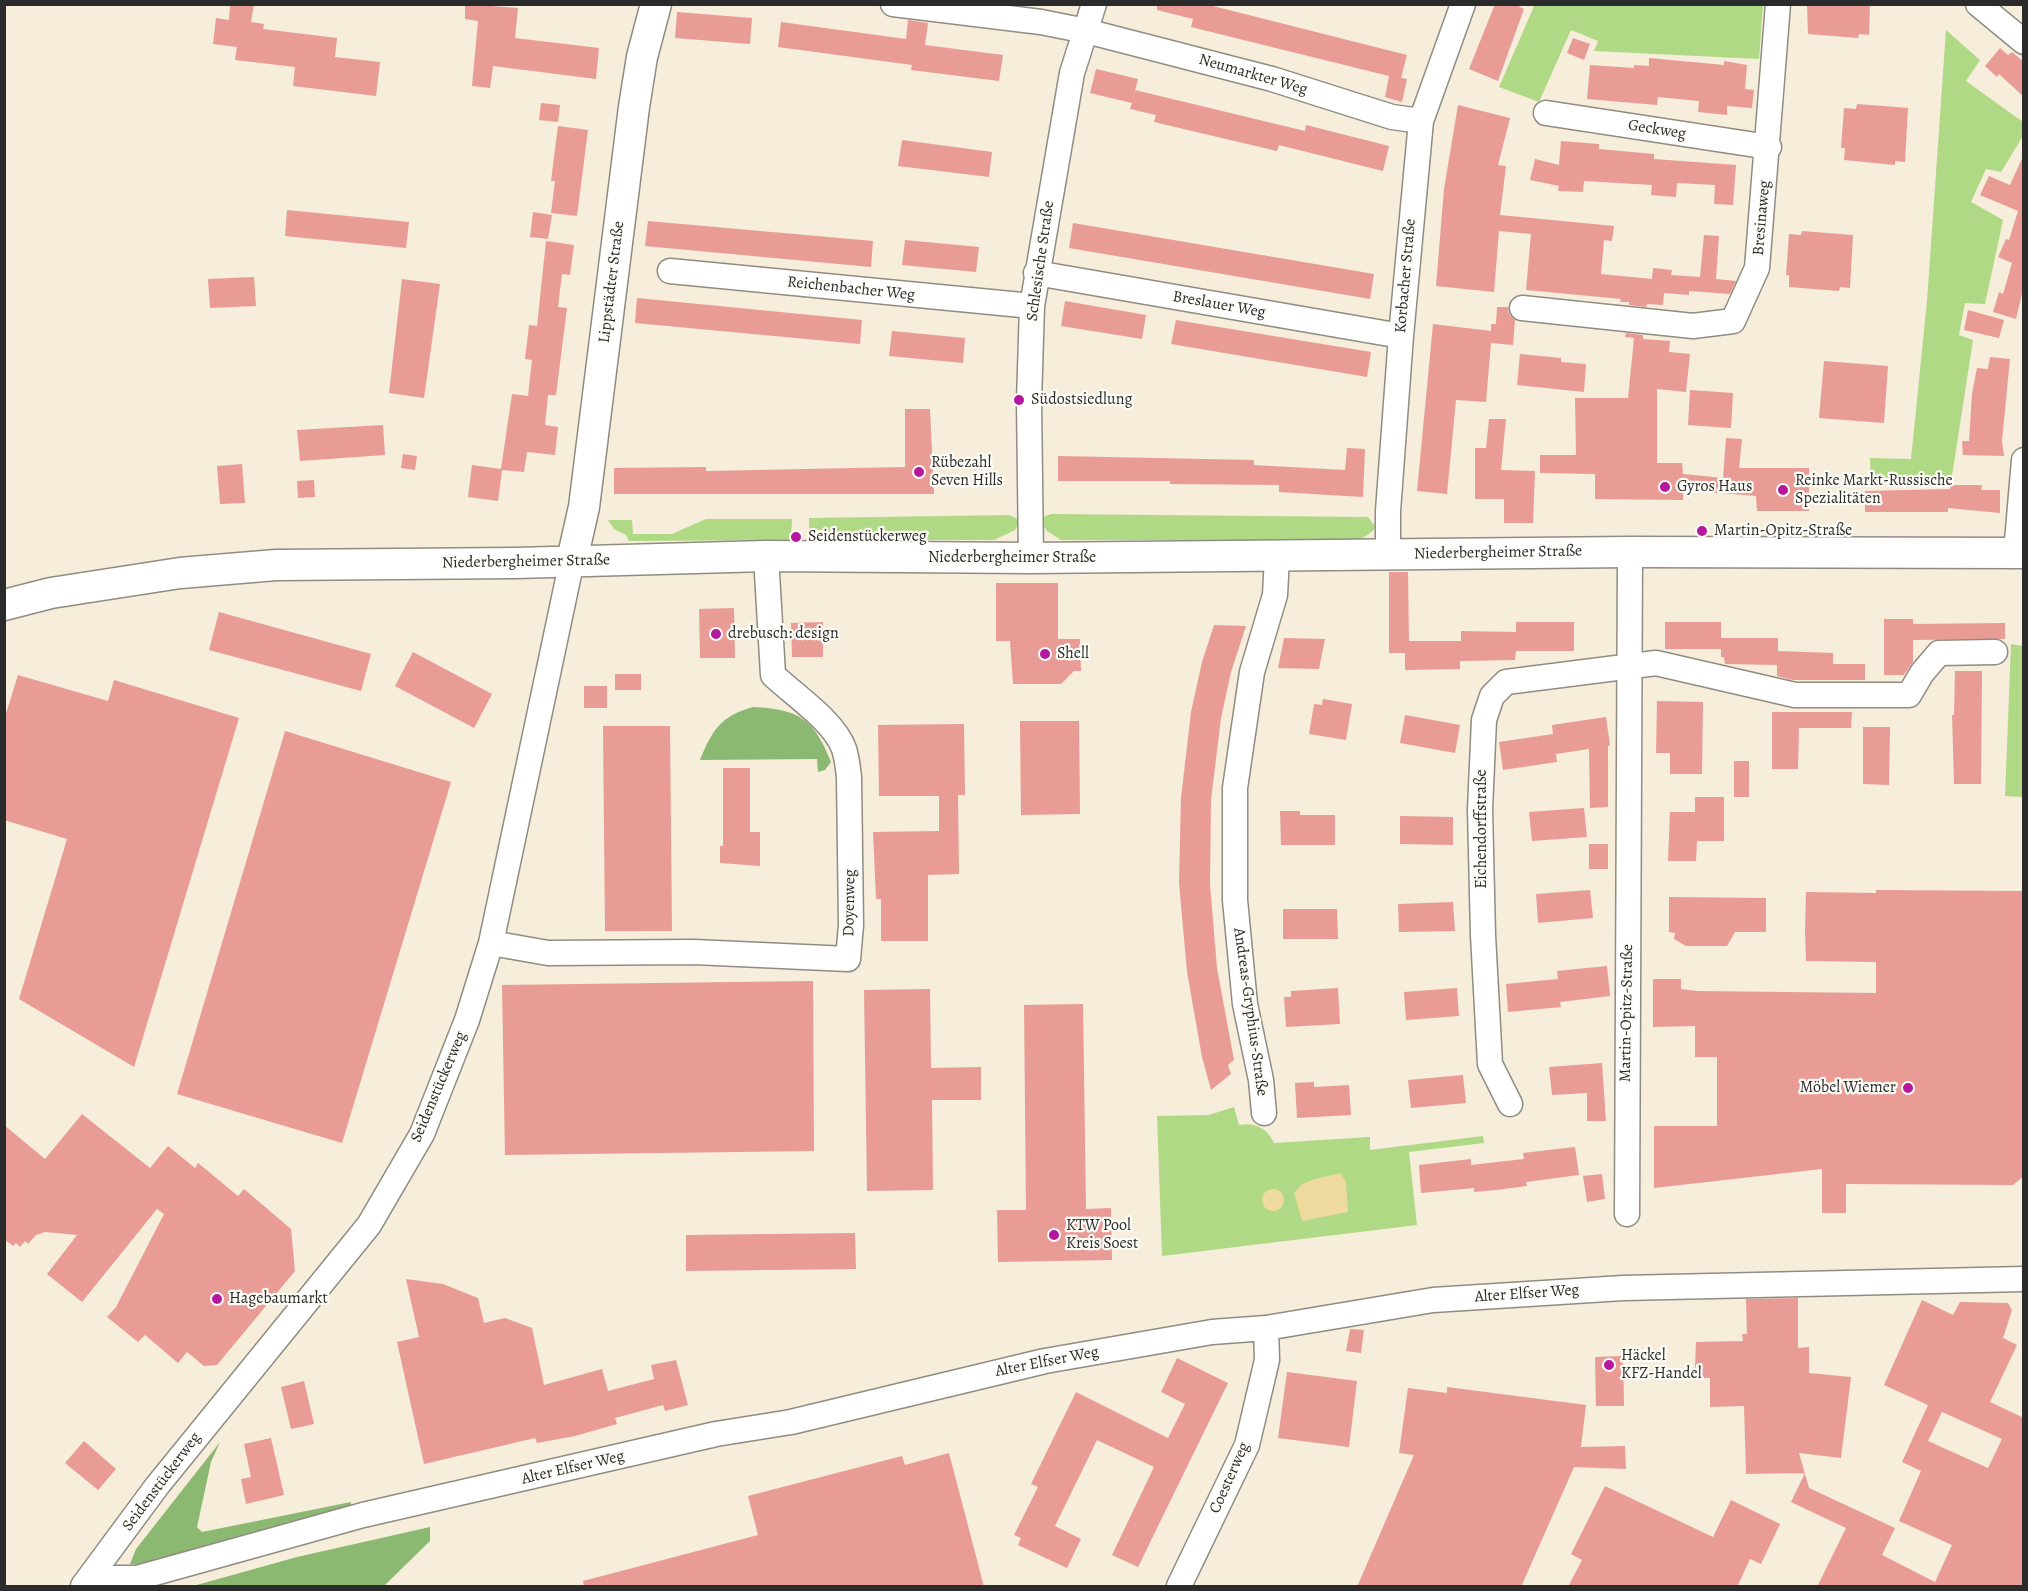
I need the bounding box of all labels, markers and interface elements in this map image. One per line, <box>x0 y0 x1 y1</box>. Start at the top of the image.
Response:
street label: Neumarkter Weg <box>1196 50 1310 100</box>
street label: Geckweg <box>1627 116 1687 144</box>
street label: Bresinaweg <box>1749 180 1775 256</box>
street label: Schlesische Straße <box>1023 200 1059 322</box>
street label: Korbacher Straße <box>1391 218 1421 334</box>
street label: Lippstädter Straße <box>595 220 629 344</box>
street label: Reichenbacher Weg <box>786 273 916 305</box>
street label: Breslauer Weg <box>1171 287 1267 323</box>
place label: Südostsiedlung <box>1031 390 1132 410</box>
marker: Südostsiedlung <box>1012 393 1026 407</box>
place label: Rübezahl Seven Hills <box>931 453 1003 491</box>
marker: Rübezahl Seven Hills <box>912 465 926 479</box>
place label: Reinke Markt-Russische Spezialitäten <box>1795 471 1953 509</box>
place label: Gyros Haus <box>1677 477 1752 497</box>
marker: Gyros Haus <box>1658 480 1672 494</box>
marker: Reinke Markt-Russische Spezialitäten <box>1776 483 1790 497</box>
place label: Martin-Opitz-Straße <box>1714 521 1852 541</box>
marker: Martin-Opitz-Straße <box>1695 524 1709 538</box>
place label: Seidenstückerweg <box>808 527 927 547</box>
marker: Seidenstückerweg <box>789 530 803 544</box>
street label: Niederbergheimer Straße <box>1414 542 1582 564</box>
street label: Niederbergheimer Straße <box>928 548 1096 568</box>
street label: Niederbergheimer Straße <box>442 551 610 573</box>
place label: drebusch: design <box>728 624 839 644</box>
marker: drebusch: design <box>709 627 723 641</box>
place label: Shell <box>1057 644 1089 664</box>
marker: Shell <box>1038 647 1052 661</box>
street label: Eichendorffstraße <box>1472 769 1492 889</box>
street label: Doyenweg <box>840 869 860 937</box>
street label: Andreas-Gryphius-Straße <box>1229 927 1271 1097</box>
street label: Martin-Opitz-Straße <box>1616 944 1638 1082</box>
street label: Seidenstückerweg <box>407 1029 471 1145</box>
place label: Möbel Wiemer <box>1800 1078 1896 1098</box>
marker: Möbel Wiemer <box>1901 1081 1915 1095</box>
place label: KTW Pool Kreis Soest <box>1066 1216 1138 1254</box>
marker: KTW Pool Kreis Soest <box>1047 1228 1061 1242</box>
street label: Alter Elfser Weg <box>1474 1281 1580 1307</box>
place label: Hagebaumarkt <box>229 1289 328 1309</box>
marker: Hagebaumarkt <box>210 1292 224 1306</box>
street label: Alter Elfser Weg <box>994 1343 1100 1381</box>
place label: Häckel KFZ-Handel <box>1621 1346 1702 1384</box>
marker: Häckel KFZ-Handel <box>1602 1358 1616 1372</box>
street label: Seidenstückerweg <box>119 1429 205 1535</box>
street label: Coesterweg <box>1206 1439 1254 1517</box>
street label: Alter Elfser Weg <box>520 1447 626 1489</box>

